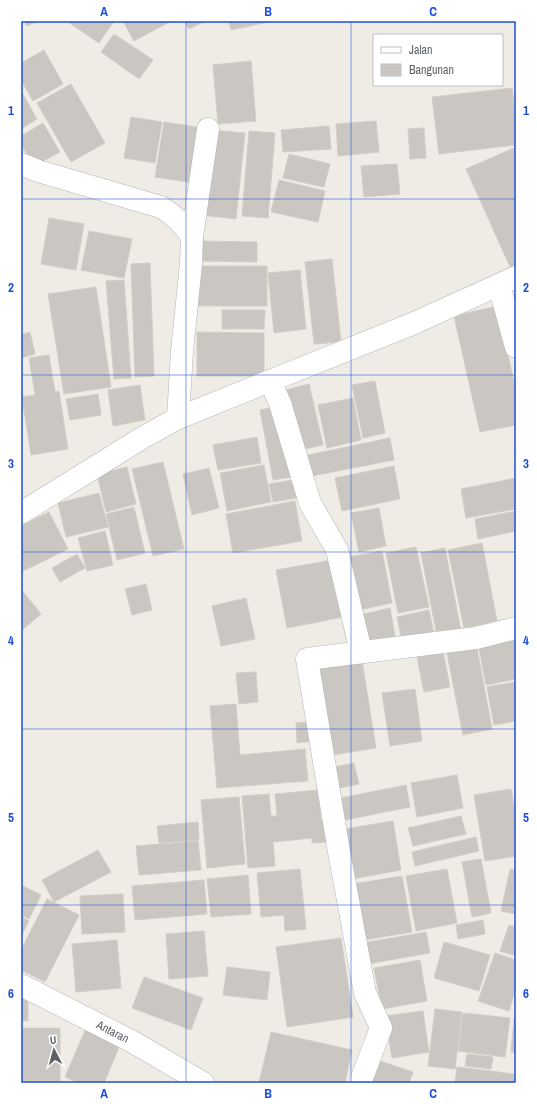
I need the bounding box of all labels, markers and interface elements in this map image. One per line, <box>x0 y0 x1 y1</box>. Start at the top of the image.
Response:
text: A <box>100 3 108 20</box>
text: B <box>264 3 272 20</box>
text: C <box>429 3 437 20</box>
legend <box>373 34 503 86</box>
text: Jalan <box>409 42 433 58</box>
text: Bangunan <box>409 62 454 78</box>
text: 1 <box>8 102 14 119</box>
text: 1 <box>523 102 529 119</box>
text: 2 <box>8 279 14 296</box>
text: 2 <box>523 279 529 296</box>
text: 3 <box>8 455 14 472</box>
text: 3 <box>523 455 529 472</box>
text: 4 <box>8 632 14 649</box>
text: 4 <box>523 632 529 649</box>
text: 5 <box>8 809 14 826</box>
text: 5 <box>523 809 529 826</box>
text: 6 <box>8 985 14 1002</box>
text: 6 <box>523 985 529 1002</box>
street label: Antaran <box>93 1016 132 1047</box>
north arrow <box>34 1030 74 1070</box>
text: U <box>49 1033 57 1047</box>
text: A <box>100 1085 108 1102</box>
text: B <box>264 1085 272 1102</box>
text: C <box>429 1085 437 1102</box>

